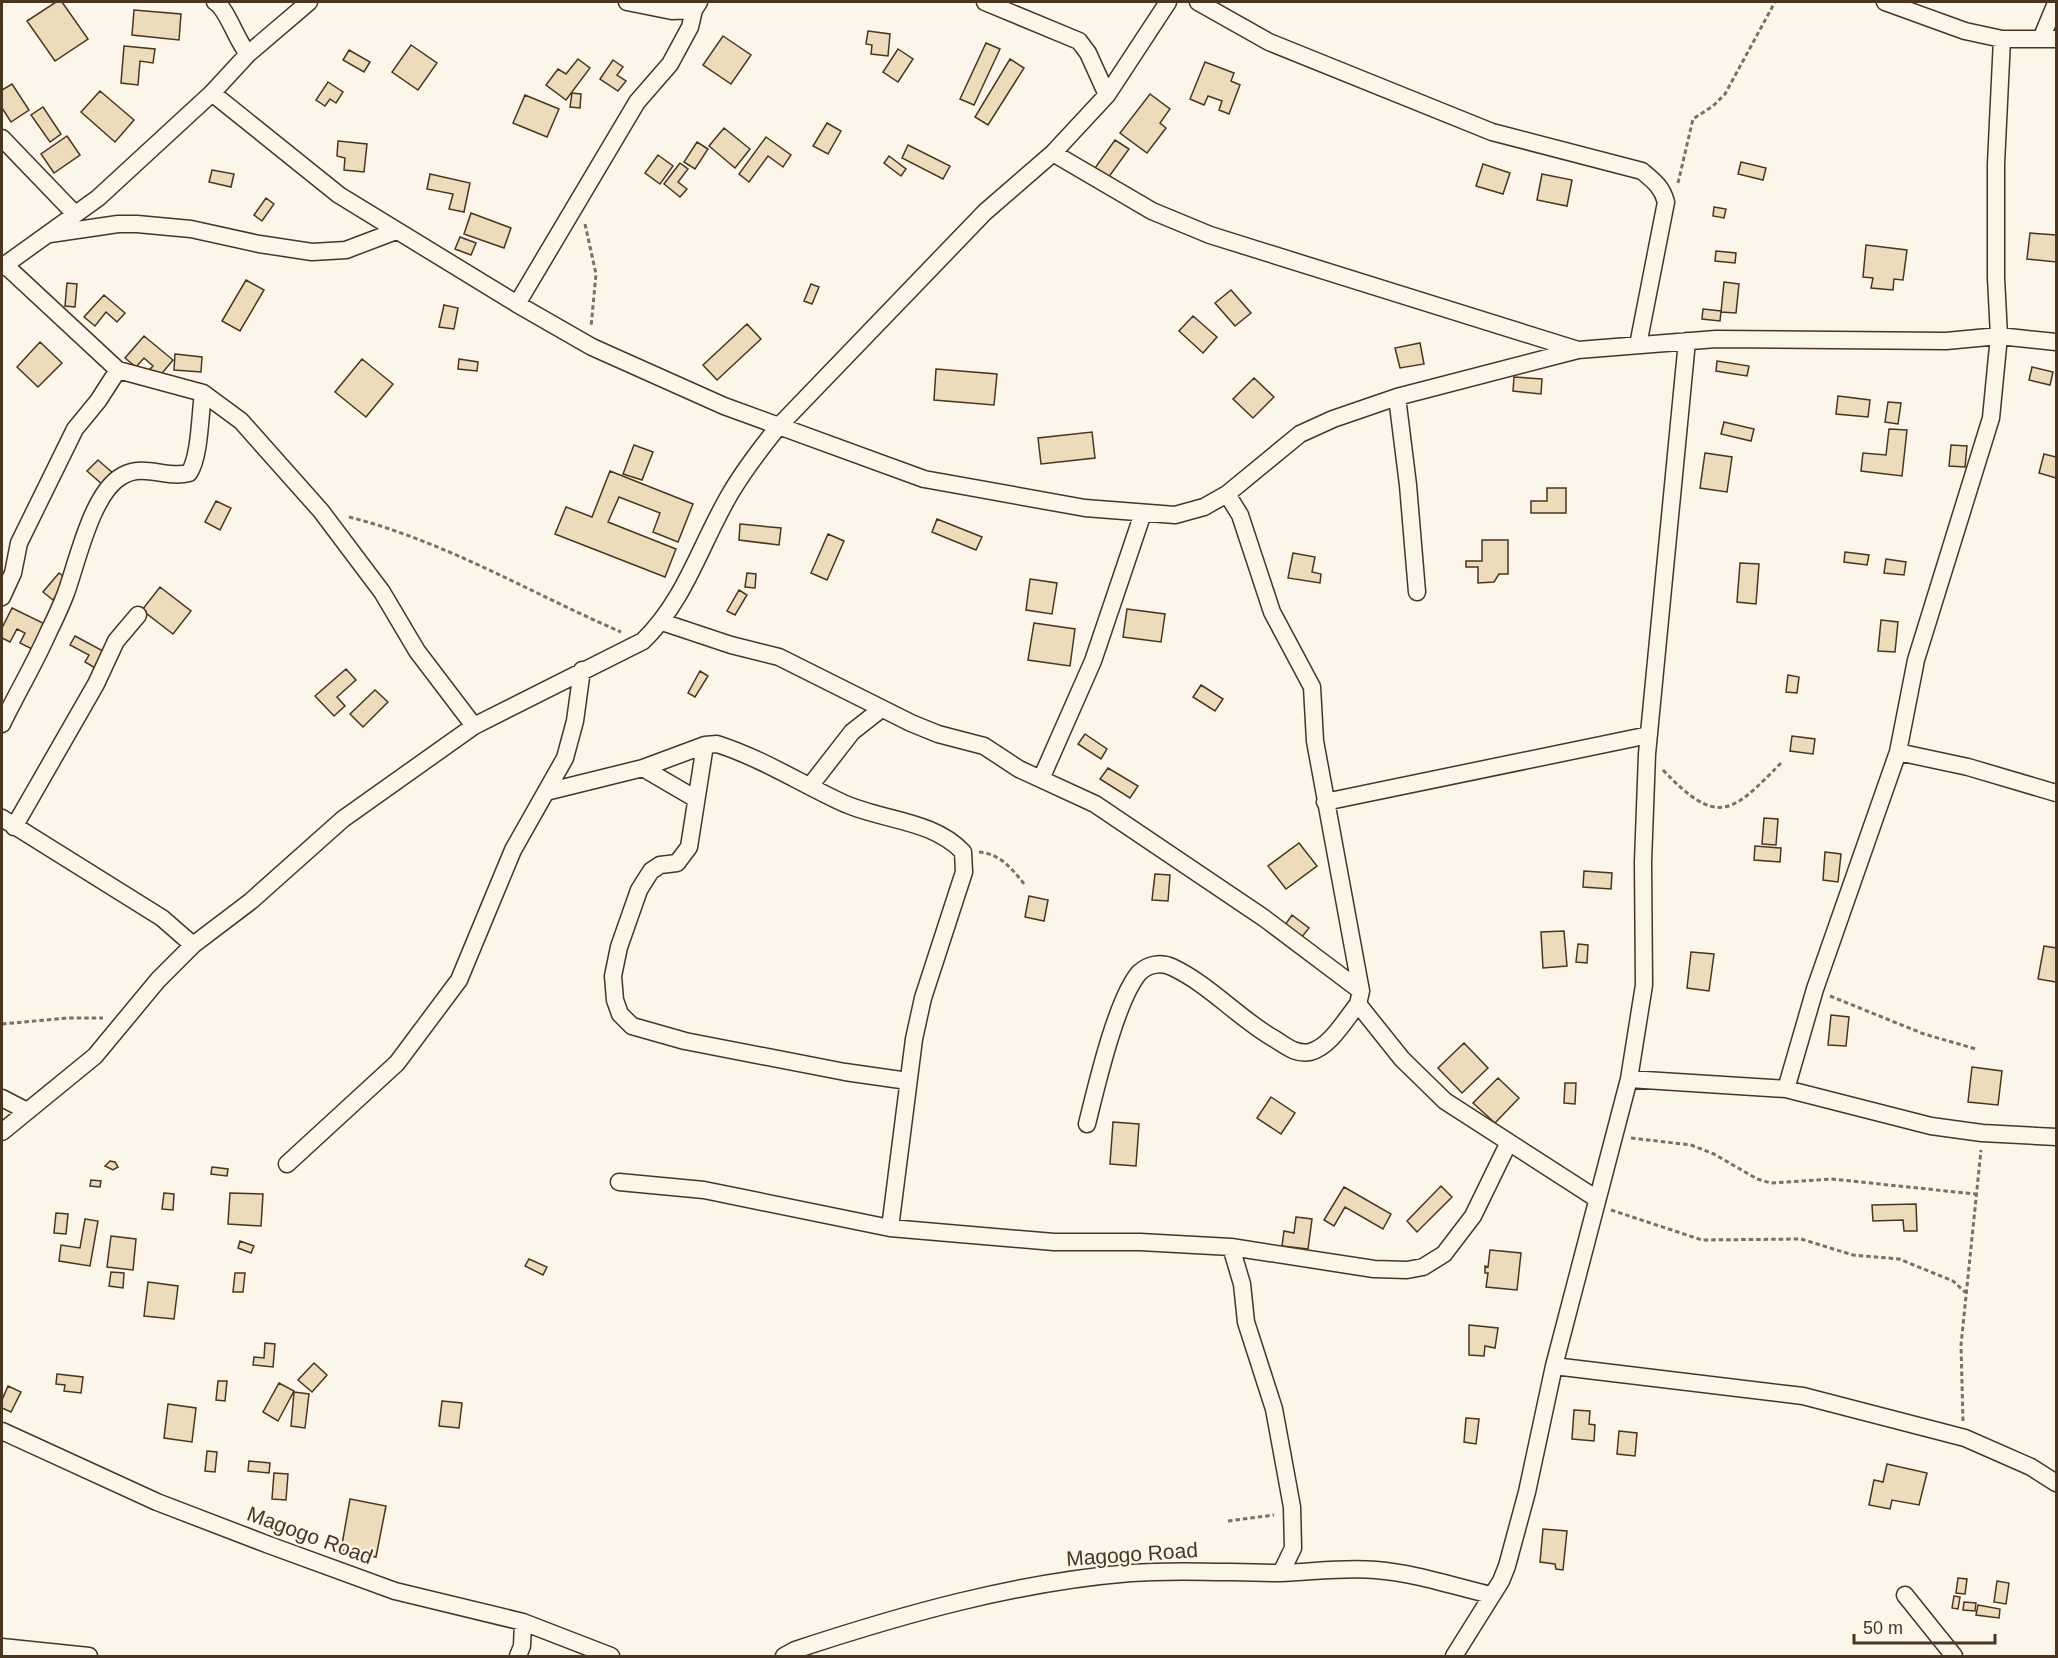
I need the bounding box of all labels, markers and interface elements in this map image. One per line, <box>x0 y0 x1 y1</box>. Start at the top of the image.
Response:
street label: Magogo Road <box>244 1502 376 1568</box>
street label: Magogo Road <box>1065 1538 1199 1570</box>
scale bar <box>1854 1607 1995 1645</box>
text: 50 m <box>1863 1618 1903 1638</box>

